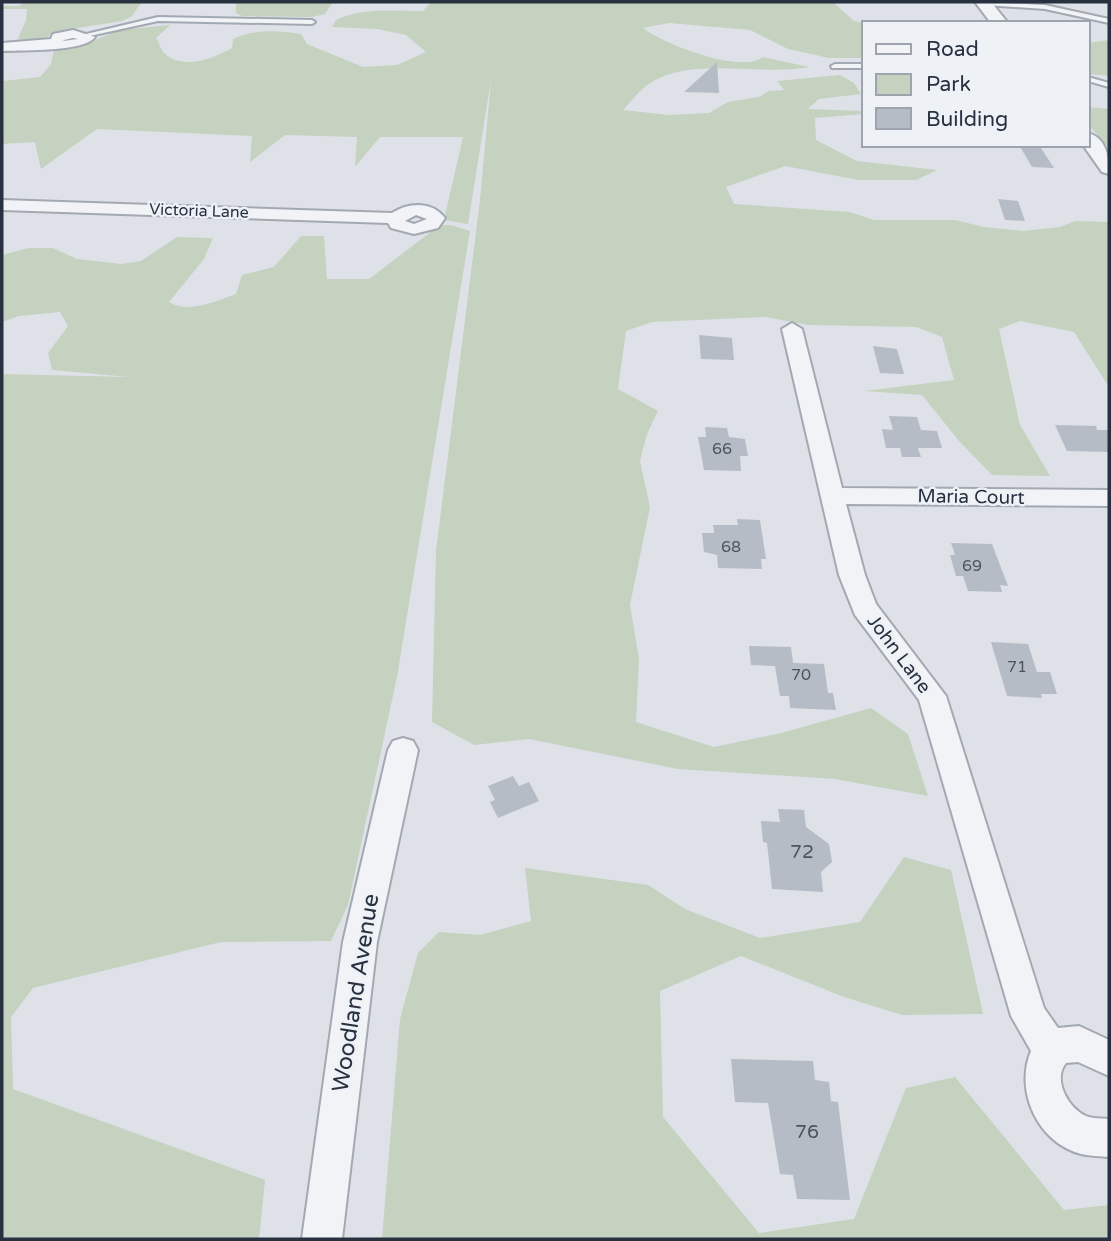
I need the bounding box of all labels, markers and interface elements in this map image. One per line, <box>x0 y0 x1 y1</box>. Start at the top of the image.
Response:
legend <box>862 21 1090 147</box>
text: Road <box>926 37 979 62</box>
text: Park <box>926 72 971 97</box>
text: Building <box>926 107 1008 132</box>
street label: Victoria Lane <box>149 199 249 223</box>
house number: 66 <box>712 439 732 459</box>
street label: Maria Court <box>917 485 1025 509</box>
house number: 68 <box>721 537 741 557</box>
house number: 69 <box>962 556 982 576</box>
street label: John Lane <box>862 610 936 698</box>
house number: 71 <box>1007 657 1027 677</box>
house number: 70 <box>791 665 811 685</box>
house number: 72 <box>790 841 814 863</box>
street label: Woodland Avenue <box>327 892 385 1094</box>
house number: 76 <box>795 1121 819 1143</box>

